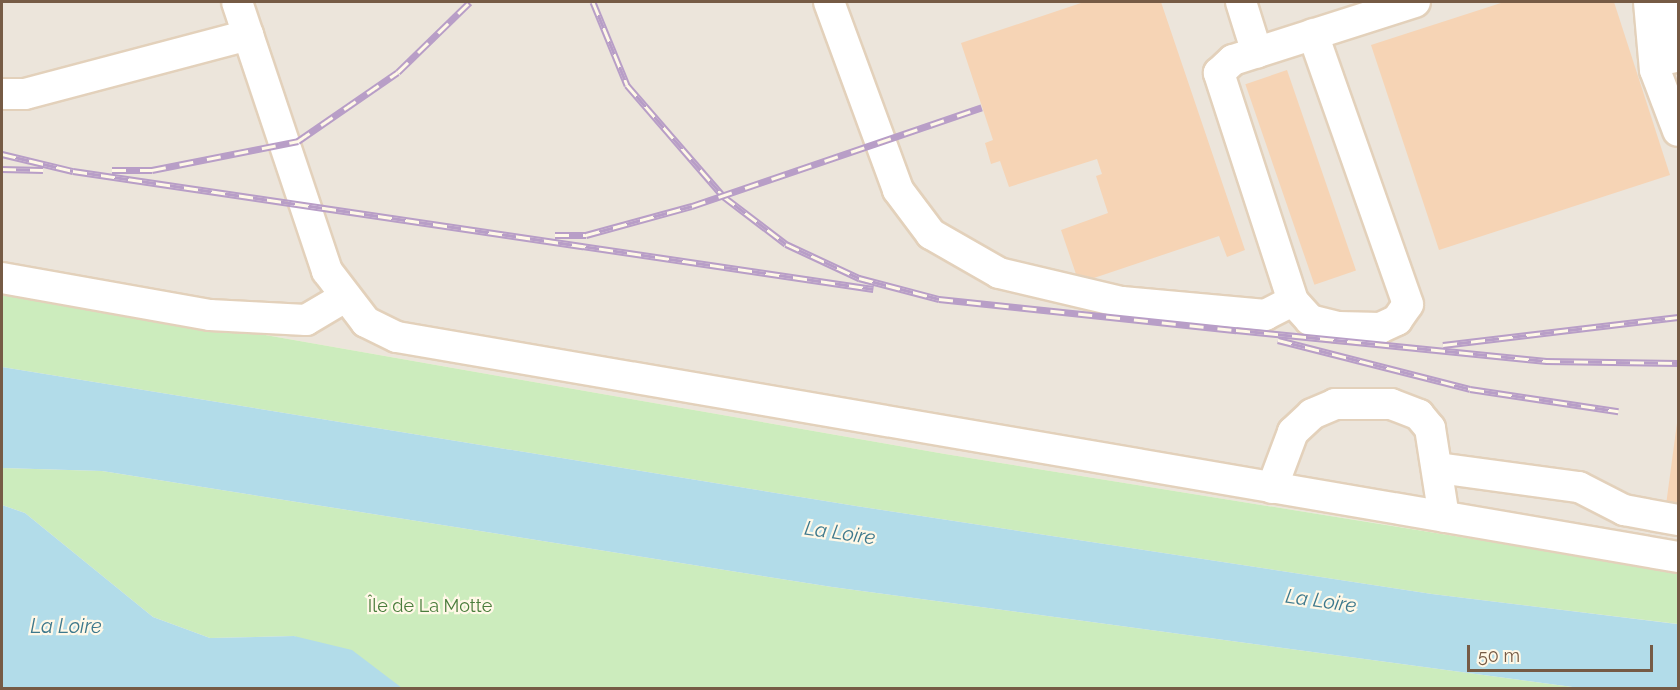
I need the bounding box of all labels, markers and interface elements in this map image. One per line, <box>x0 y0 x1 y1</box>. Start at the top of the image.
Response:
water label: La Loire <box>803 516 877 550</box>
water label: La Loire <box>1284 584 1358 618</box>
park label: Île de La Motte <box>368 595 492 617</box>
water label: La Loire <box>30 614 102 638</box>
scale bar <box>1470 633 1656 671</box>
text: 50 m <box>1478 645 1520 666</box>

